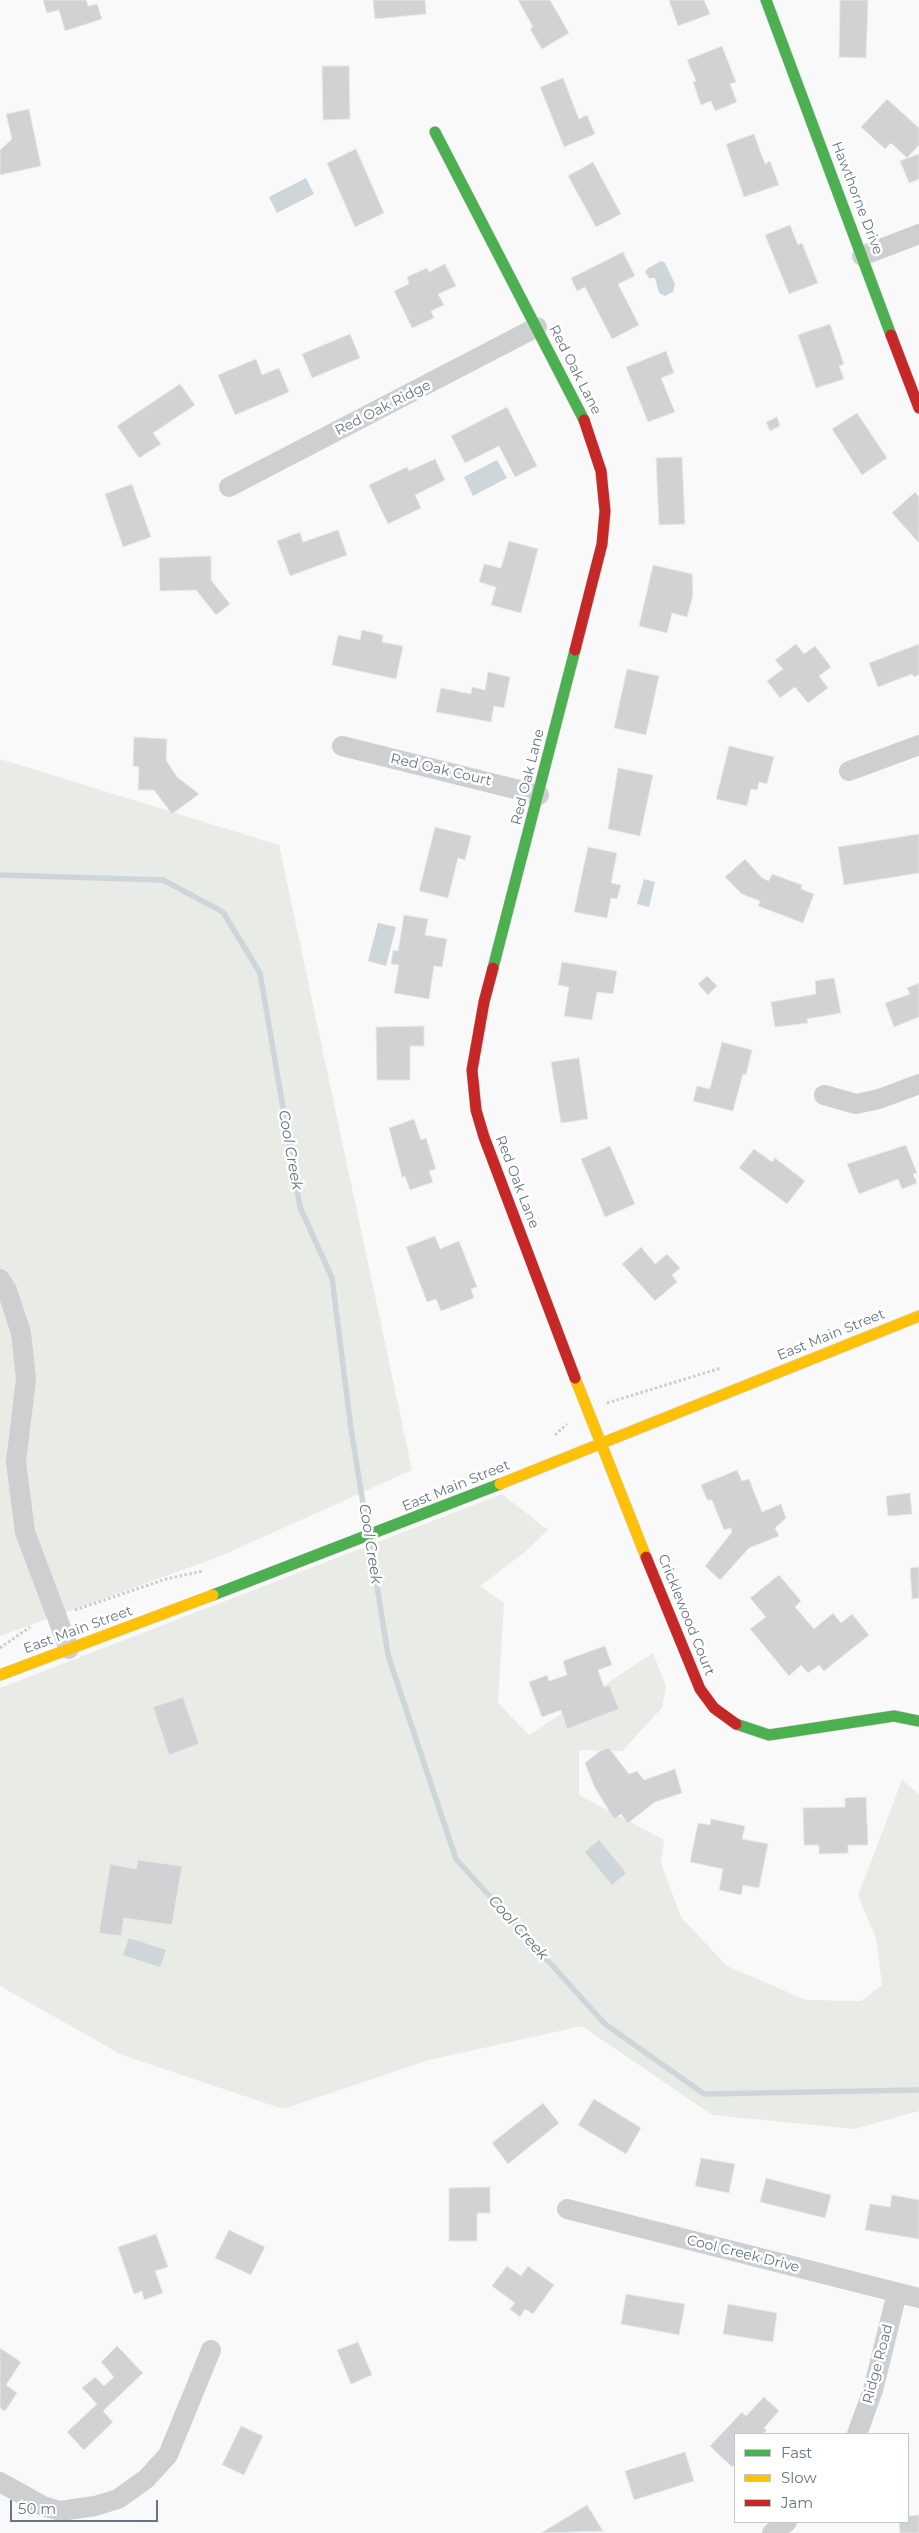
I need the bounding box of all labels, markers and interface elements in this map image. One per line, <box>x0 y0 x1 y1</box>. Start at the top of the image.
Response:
street label: Hawthorne Drive <box>828 139 886 257</box>
street label: Red Oak Lane <box>545 322 605 418</box>
street label: Red Oak Ridge <box>332 377 434 439</box>
street label: Red Oak Lane <box>508 727 548 827</box>
street label: Red Oak Court <box>389 750 493 790</box>
water label: Cool Creek <box>274 1109 306 1191</box>
street label: Red Oak Lane <box>492 1133 542 1231</box>
street label: East Main Street <box>775 1306 887 1364</box>
street label: East Main Street <box>400 1457 512 1515</box>
water label: Cool Creek <box>355 1503 385 1585</box>
street label: Cricklewood Court <box>654 1552 718 1678</box>
street label: East Main Street <box>21 1603 135 1657</box>
water label: Cool Creek <box>484 1892 552 1964</box>
street label: Cool Creek Drive <box>685 2232 801 2276</box>
street label: Ridge Road <box>859 2322 897 2406</box>
legend <box>734 2433 909 2523</box>
text: Fast <box>781 2443 812 2462</box>
text: Slow <box>781 2468 817 2487</box>
scale bar <box>12 2490 160 2522</box>
text: Jam <box>781 2493 813 2512</box>
text: 50 m <box>18 2499 56 2518</box>

